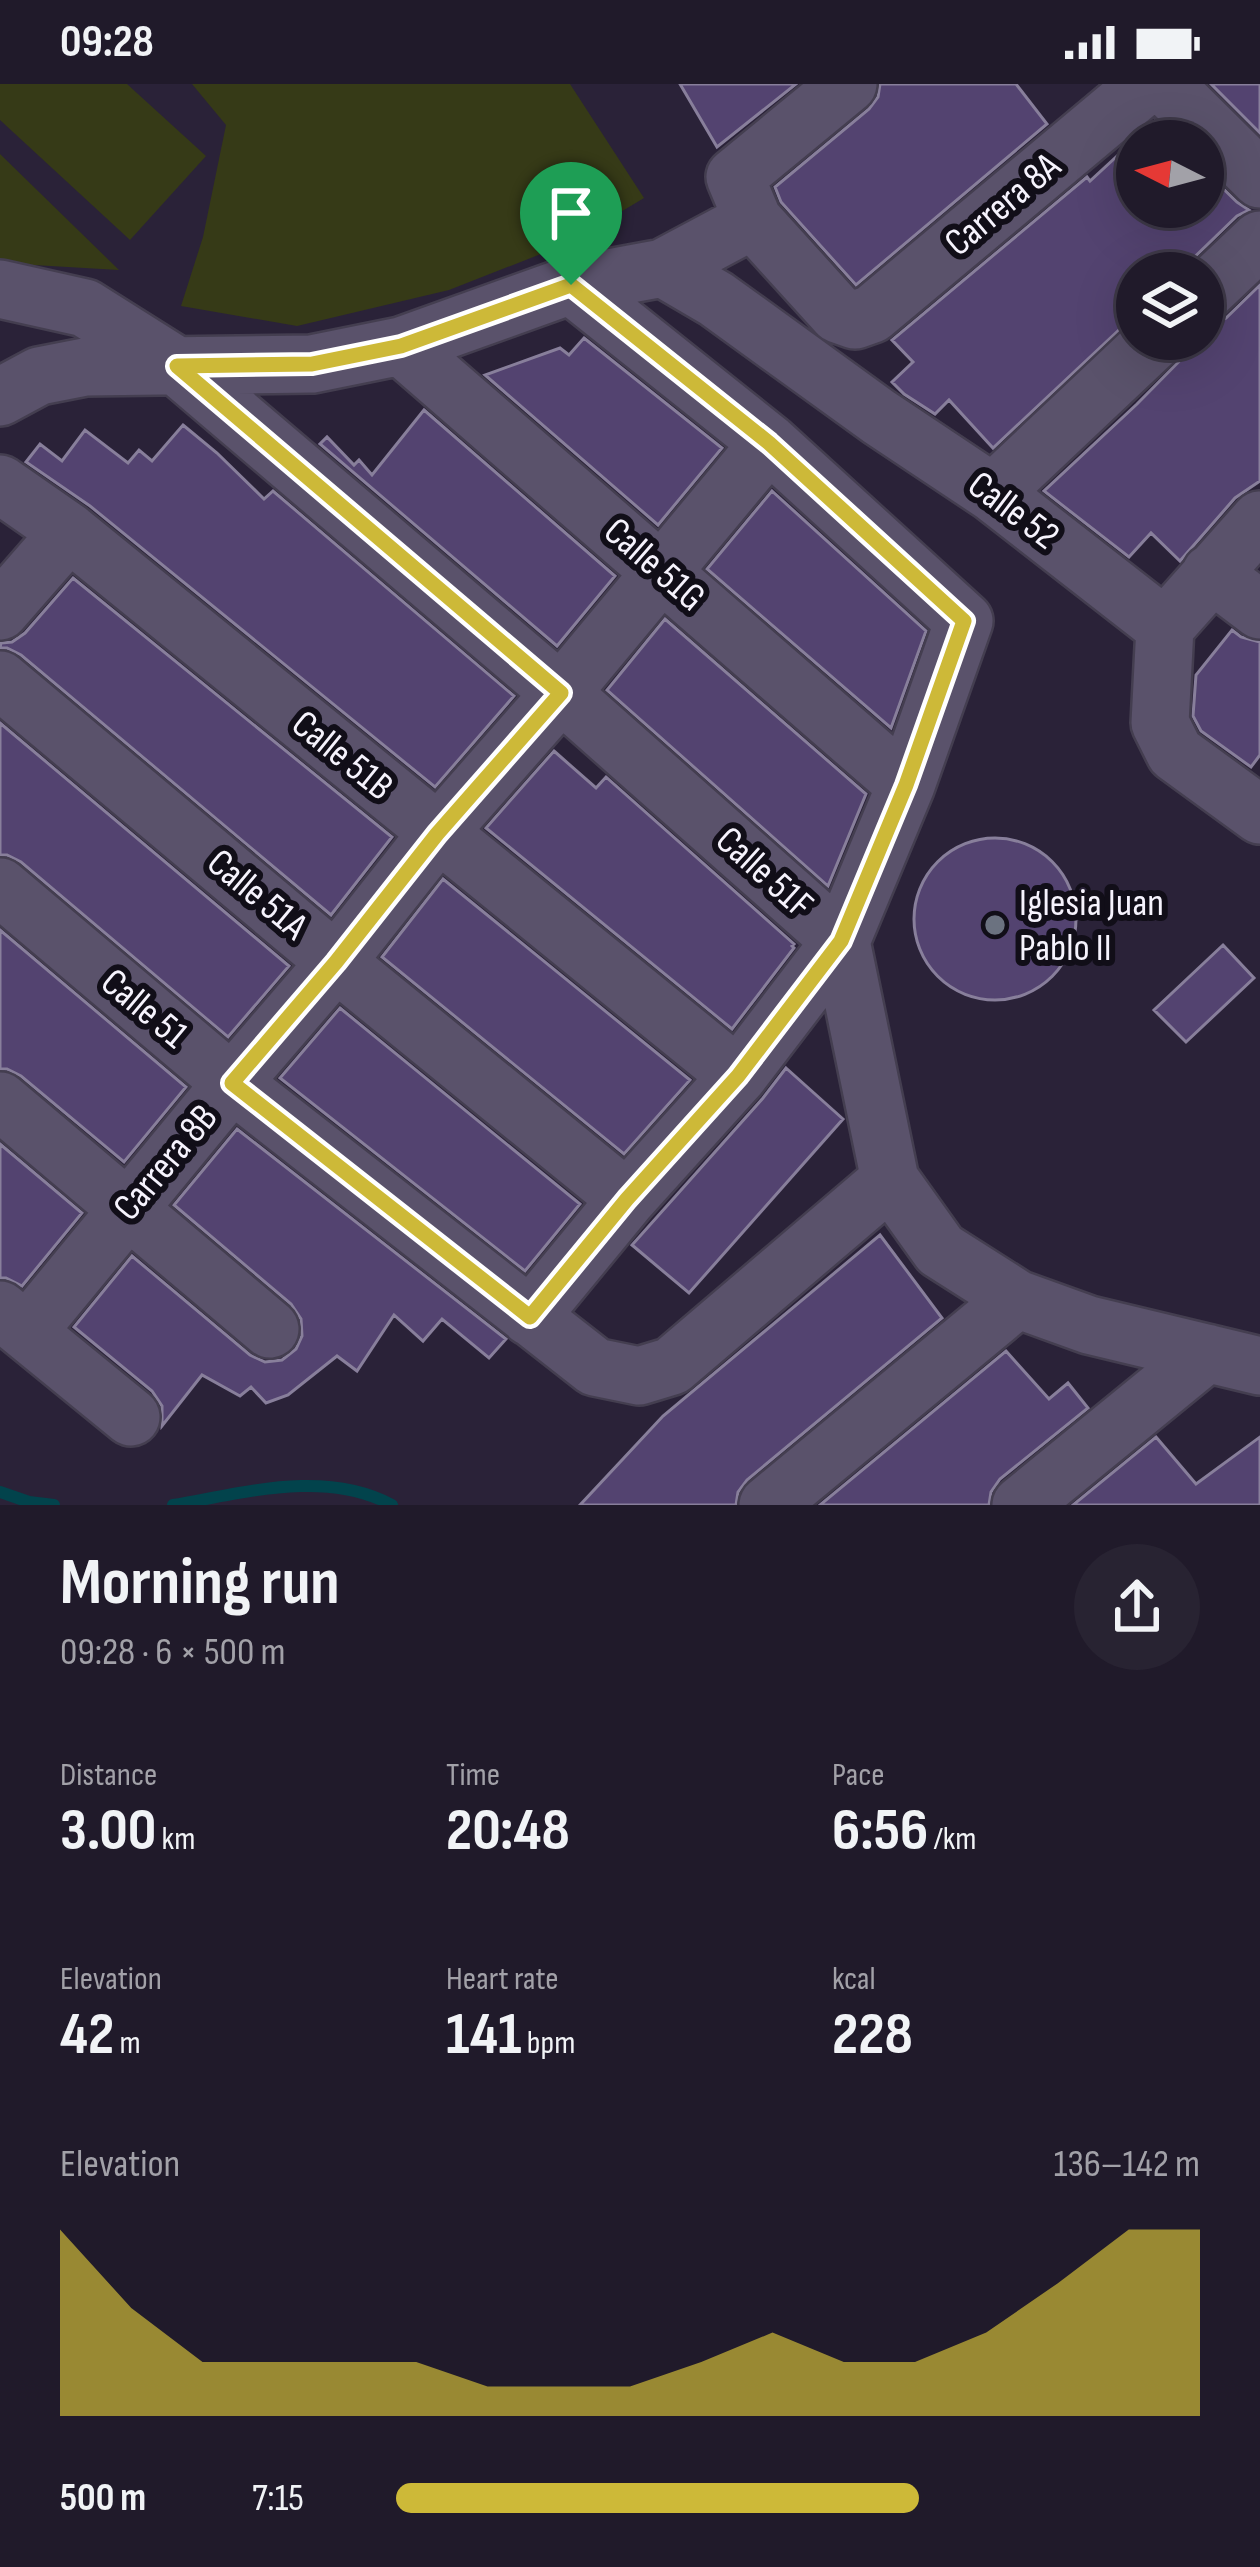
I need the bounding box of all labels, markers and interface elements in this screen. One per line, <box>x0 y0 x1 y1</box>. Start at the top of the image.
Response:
text: 09:28 <box>60 15 154 70</box>
north arrow <box>1116 120 1224 228</box>
map controls <box>1116 120 1224 360</box>
street label: Carrera 8A <box>936 143 1071 267</box>
pin <box>520 162 622 285</box>
icon: arrive <box>538 180 604 246</box>
button: layers <box>1116 252 1224 360</box>
street label: Calle 52 <box>958 462 1068 560</box>
street label: Calle 51G <box>594 508 714 622</box>
street label: Calle 51B <box>282 701 402 811</box>
street label: Calle 51F <box>706 817 822 929</box>
street label: Calle 51A <box>197 840 317 951</box>
place label: Iglesia Juan Pablo II <box>1019 880 1164 972</box>
marker: Iglesia Juan Pablo II <box>982 912 1008 938</box>
street label: Calle 51 <box>91 959 197 1059</box>
street label: Carrera 8B <box>104 1095 228 1231</box>
text: Morning run <box>60 1544 340 1623</box>
button: share <box>1074 1544 1200 1670</box>
text: 09:28 · 6 × 500 m <box>60 1629 286 1676</box>
text: Distance <box>60 1755 157 1795</box>
text: Time <box>446 1755 500 1795</box>
text: Pace <box>832 1755 885 1795</box>
text: 3.00 <box>60 1795 156 1867</box>
text: 20:48 <box>446 1795 570 1867</box>
text: 6:56 <box>832 1795 928 1867</box>
text: km <box>156 1819 195 1859</box>
text: /km <box>928 1819 976 1859</box>
text: Elevation <box>60 1959 162 1999</box>
text: Heart rate <box>446 1959 559 1999</box>
text: kcal <box>832 1959 876 1999</box>
text: 42 <box>60 1999 114 2071</box>
text: 141 <box>446 1999 522 2071</box>
text: 228 <box>832 1999 913 2071</box>
text: m <box>114 2023 141 2063</box>
text: bpm <box>522 2023 575 2063</box>
text: Elevation <box>60 2141 180 2188</box>
text: 136–142 m <box>1054 2141 1200 2188</box>
text: 500 m <box>60 2475 146 2522</box>
text: 7:15 <box>252 2475 304 2522</box>

